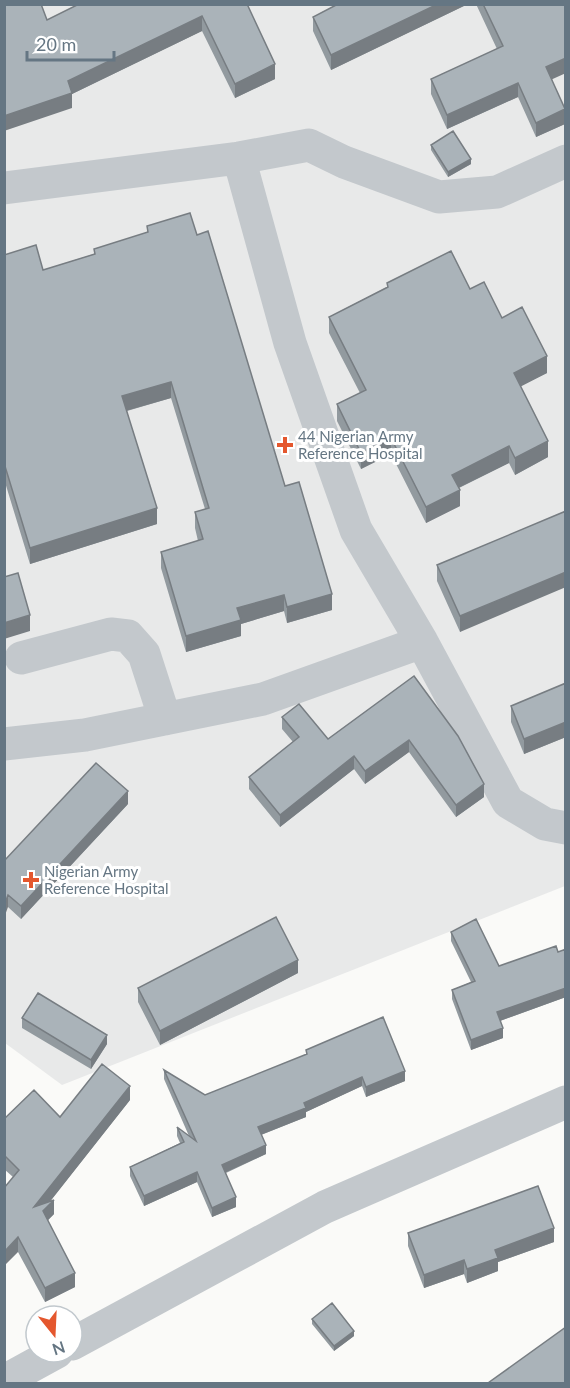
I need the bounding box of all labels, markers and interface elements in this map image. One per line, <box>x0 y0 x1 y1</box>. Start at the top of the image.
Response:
scale bar <box>27 24 114 62</box>
text: 20 m <box>36 33 76 55</box>
place label: 44 Nigerian Army Reference Hospital <box>298 427 423 462</box>
marker: 44 Nigerian Army Reference Hospital <box>276 436 294 454</box>
place label: Nigerian Army Reference Hospital <box>44 862 169 897</box>
marker: Nigerian Army Reference Hospital <box>22 871 40 889</box>
north arrow <box>24 1304 84 1364</box>
text: N <box>50 1338 68 1360</box>

